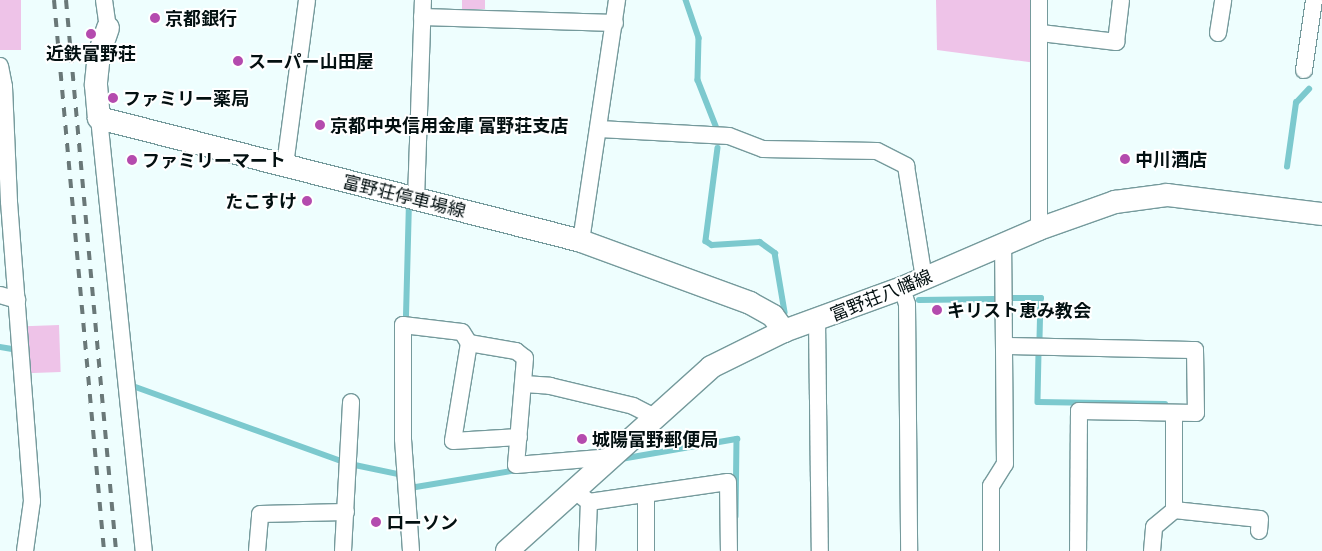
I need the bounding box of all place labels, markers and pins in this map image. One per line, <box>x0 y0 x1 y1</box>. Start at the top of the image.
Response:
place label: 京都銀行 <box>165 7 237 29</box>
marker: 京都銀行 <box>149 12 161 24</box>
marker: 近鉄富野荘 <box>85 28 97 40</box>
place label: 近鉄富野荘 <box>46 42 136 64</box>
place label: スーパー山田屋 <box>248 50 374 72</box>
marker: スーパー山田屋 <box>232 55 244 67</box>
place label: ファミリー薬局 <box>123 87 249 109</box>
marker: ファミリー薬局 <box>107 92 119 104</box>
place label: 京都中央信用金庫 富野荘支店 <box>330 114 568 136</box>
marker: 京都中央信用金庫 富野荘支店 <box>314 119 326 131</box>
place label: 中川酒店 <box>1135 148 1207 170</box>
place label: ファミリーマート <box>142 149 286 171</box>
marker: 中川酒店 <box>1119 153 1131 165</box>
marker: ファミリーマート <box>126 154 138 166</box>
place label: たこすけ <box>225 190 297 212</box>
marker: たこすけ <box>301 195 313 207</box>
place label: キリスト恵み教会 <box>947 299 1091 321</box>
marker: キリスト恵み教会 <box>931 304 943 316</box>
place label: 城陽富野郵便局 <box>592 428 718 450</box>
marker: 城陽富野郵便局 <box>576 433 588 445</box>
place label: ローソン <box>386 511 458 533</box>
marker: ローソン <box>370 516 382 528</box>

